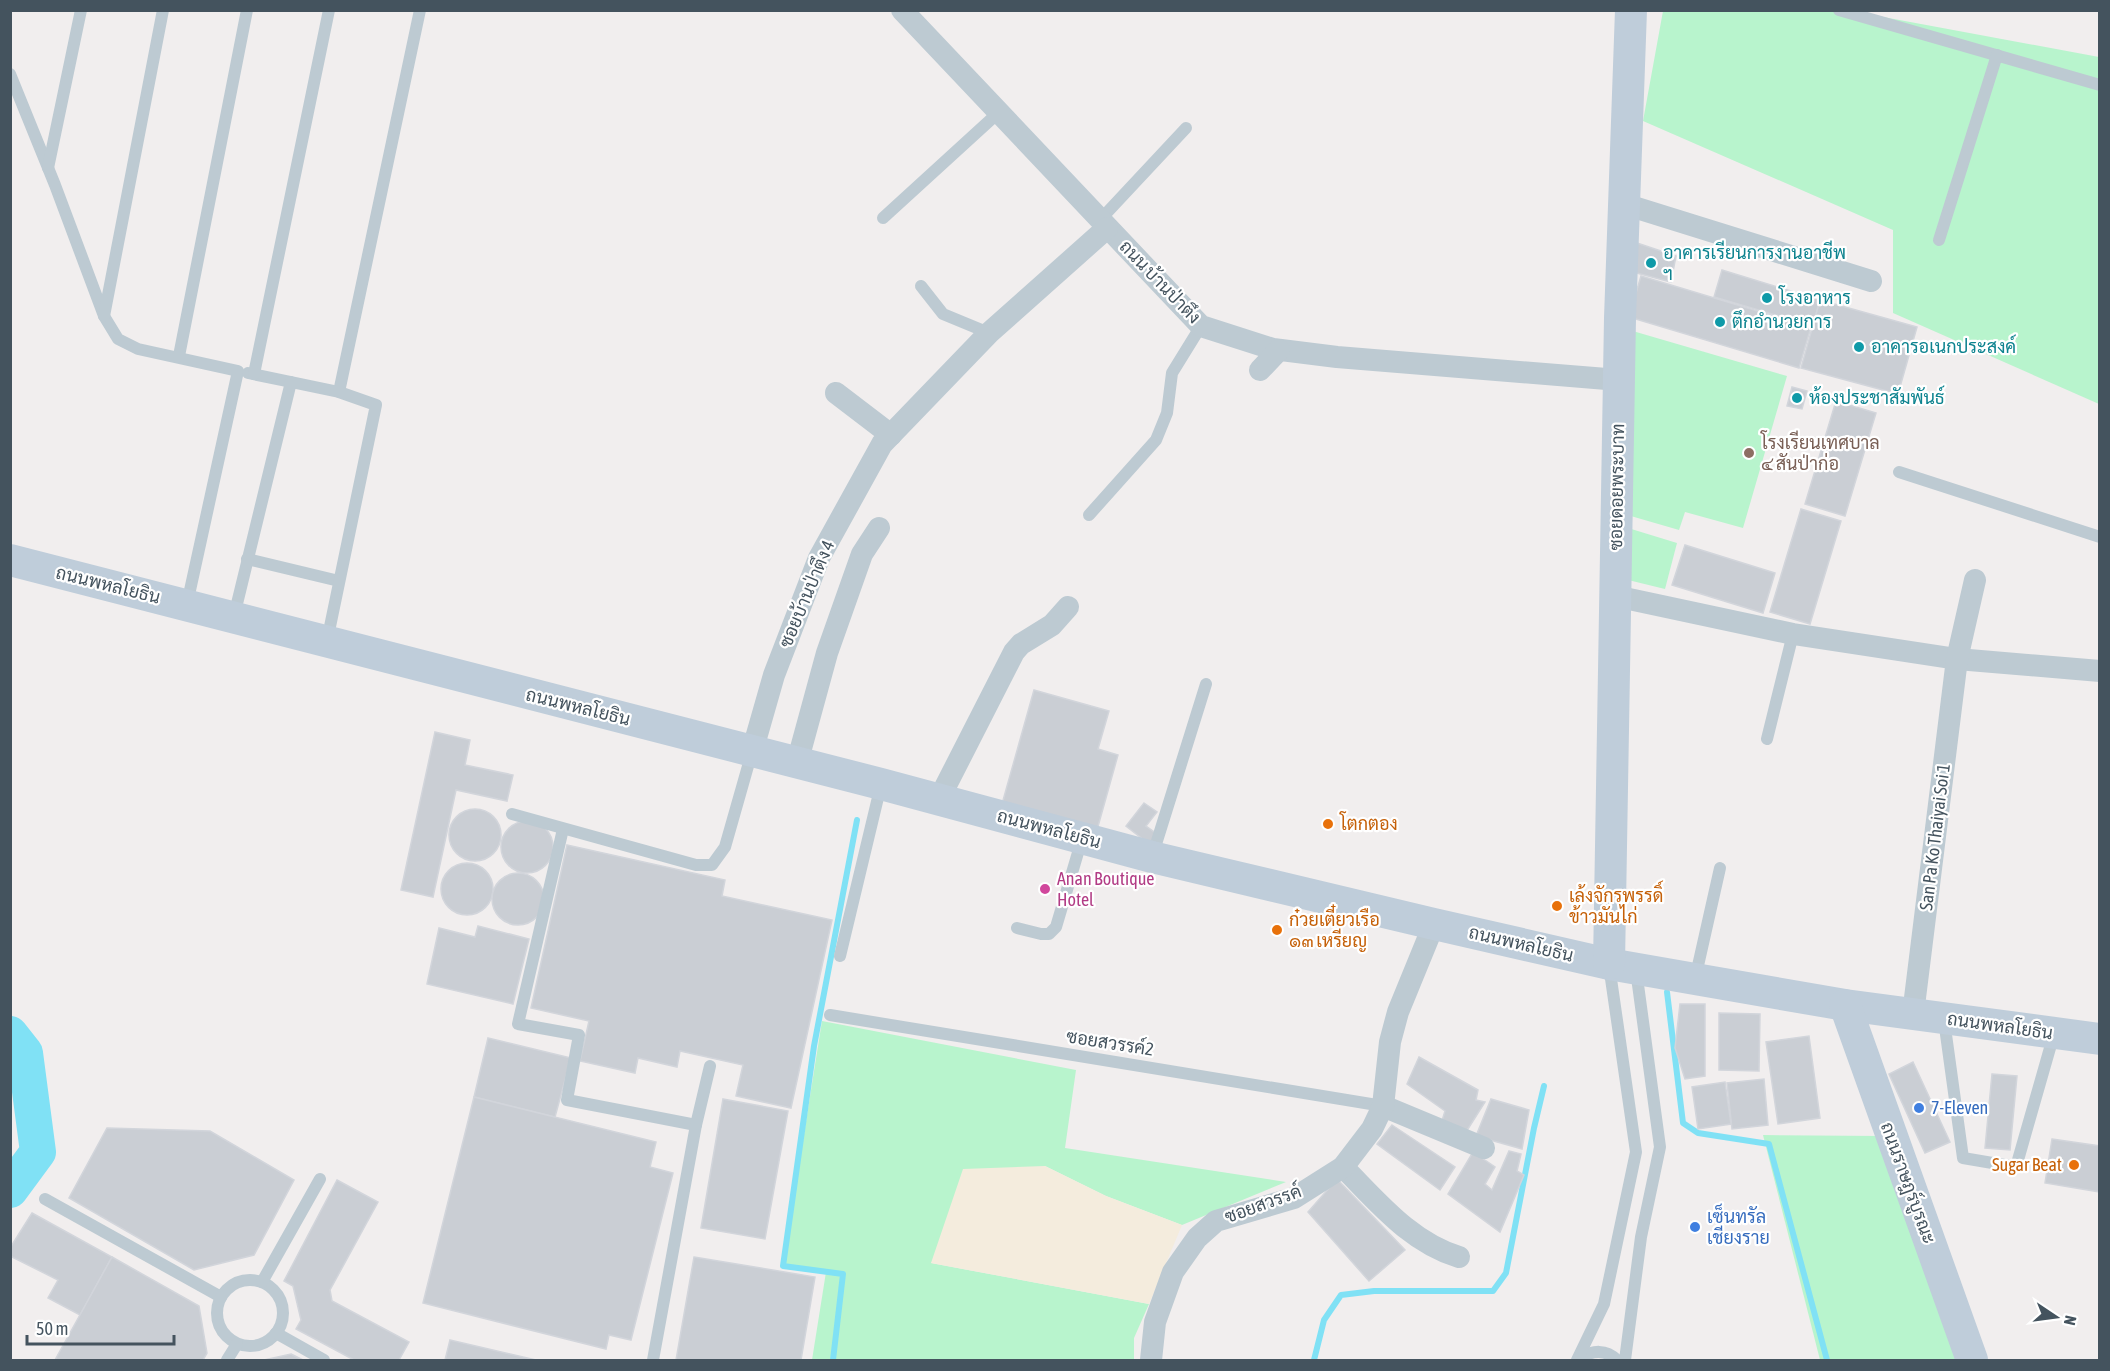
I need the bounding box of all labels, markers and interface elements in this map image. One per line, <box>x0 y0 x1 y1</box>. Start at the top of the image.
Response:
street label: ถนน บ้านป่าตึง <box>1116 235 1206 328</box>
place label: อาคารเรียนการงานอาชีพ ฯ <box>1663 240 1846 284</box>
marker: อาคารเรียนการงานอาชีพ ฯ <box>1644 256 1658 270</box>
place label: โรงอาหาร <box>1778 285 1851 308</box>
marker: โรงอาหาร <box>1760 291 1774 305</box>
place label: ตึกอำนวยการ <box>1732 310 1832 332</box>
marker: ตึกอำนวยการ <box>1713 315 1727 329</box>
place label: อาคารอเนกประสงค์ <box>1871 334 2016 357</box>
marker: อาคารอเนกประสงค์ <box>1852 340 1866 354</box>
place label: ห้องประชาสัมพันธ์ <box>1809 385 1945 408</box>
marker: ห้องประชาสัมพันธ์ <box>1790 391 1804 405</box>
street label: ซอยดอยพระบาท <box>1605 423 1628 551</box>
place label: โรงเรียนเทศบาล ๔ สันป่าก่อ <box>1760 430 1880 474</box>
marker: โรงเรียนเทศบาล ๔ สันป่าก่อ <box>1742 446 1756 460</box>
street label: ซอยบ้านป่าตึง 4 <box>774 537 839 651</box>
street label: ถนนพหลโยธิน <box>54 559 163 608</box>
street label: ถนนพหลโยธิน <box>524 681 633 730</box>
street label: San Pa Ko Thaiyai Soi 1 <box>1915 762 1954 912</box>
street label: ถนนพหลโยธิน <box>995 803 1104 852</box>
place label: โตกตอง <box>1339 811 1398 834</box>
marker: โตกตอง <box>1321 817 1335 831</box>
place label: Anan Boutique Hotel <box>1057 868 1155 910</box>
place label: เล้งจักรพรรดิ์ ข้าวมันไก่ <box>1569 880 1663 927</box>
marker: Anan Boutique Hotel <box>1038 882 1052 896</box>
marker: เล้งจักรพรรดิ์ ข้าวมันไก่ <box>1550 899 1564 913</box>
place label: ก๋วยเตี๋ยวเรือ ๑๓ เหรียญ <box>1289 904 1380 952</box>
street label: ถนนพหลโยธิน <box>1467 919 1576 966</box>
marker: ก๋วยเตี๋ยวเรือ ๑๓ เหรียญ <box>1270 923 1284 937</box>
street label: ถนนพหลโยธิน <box>1946 1006 2055 1043</box>
street label: ซอยสวรรค์2 <box>1065 1023 1156 1060</box>
place label: 7-Eleven <box>1931 1097 1988 1118</box>
marker: 7-Eleven <box>1912 1101 1926 1115</box>
street label: ถนนราษฎร์บูรณะ <box>1874 1119 1942 1247</box>
place label: Sugar Beat <box>1992 1154 2062 1175</box>
marker: Sugar Beat <box>2067 1158 2081 1172</box>
street label: ซอยสวรรค์ <box>1221 1178 1304 1227</box>
place label: เซ็นทรัล เชียงราย <box>1707 1203 1770 1248</box>
marker: เซ็นทรัล เชียงราย <box>1688 1220 1702 1234</box>
north arrow <box>2026 1287 2086 1347</box>
scale bar <box>27 1308 174 1346</box>
text: N <box>2061 1314 2080 1327</box>
text: 50 m <box>36 1318 68 1339</box>

